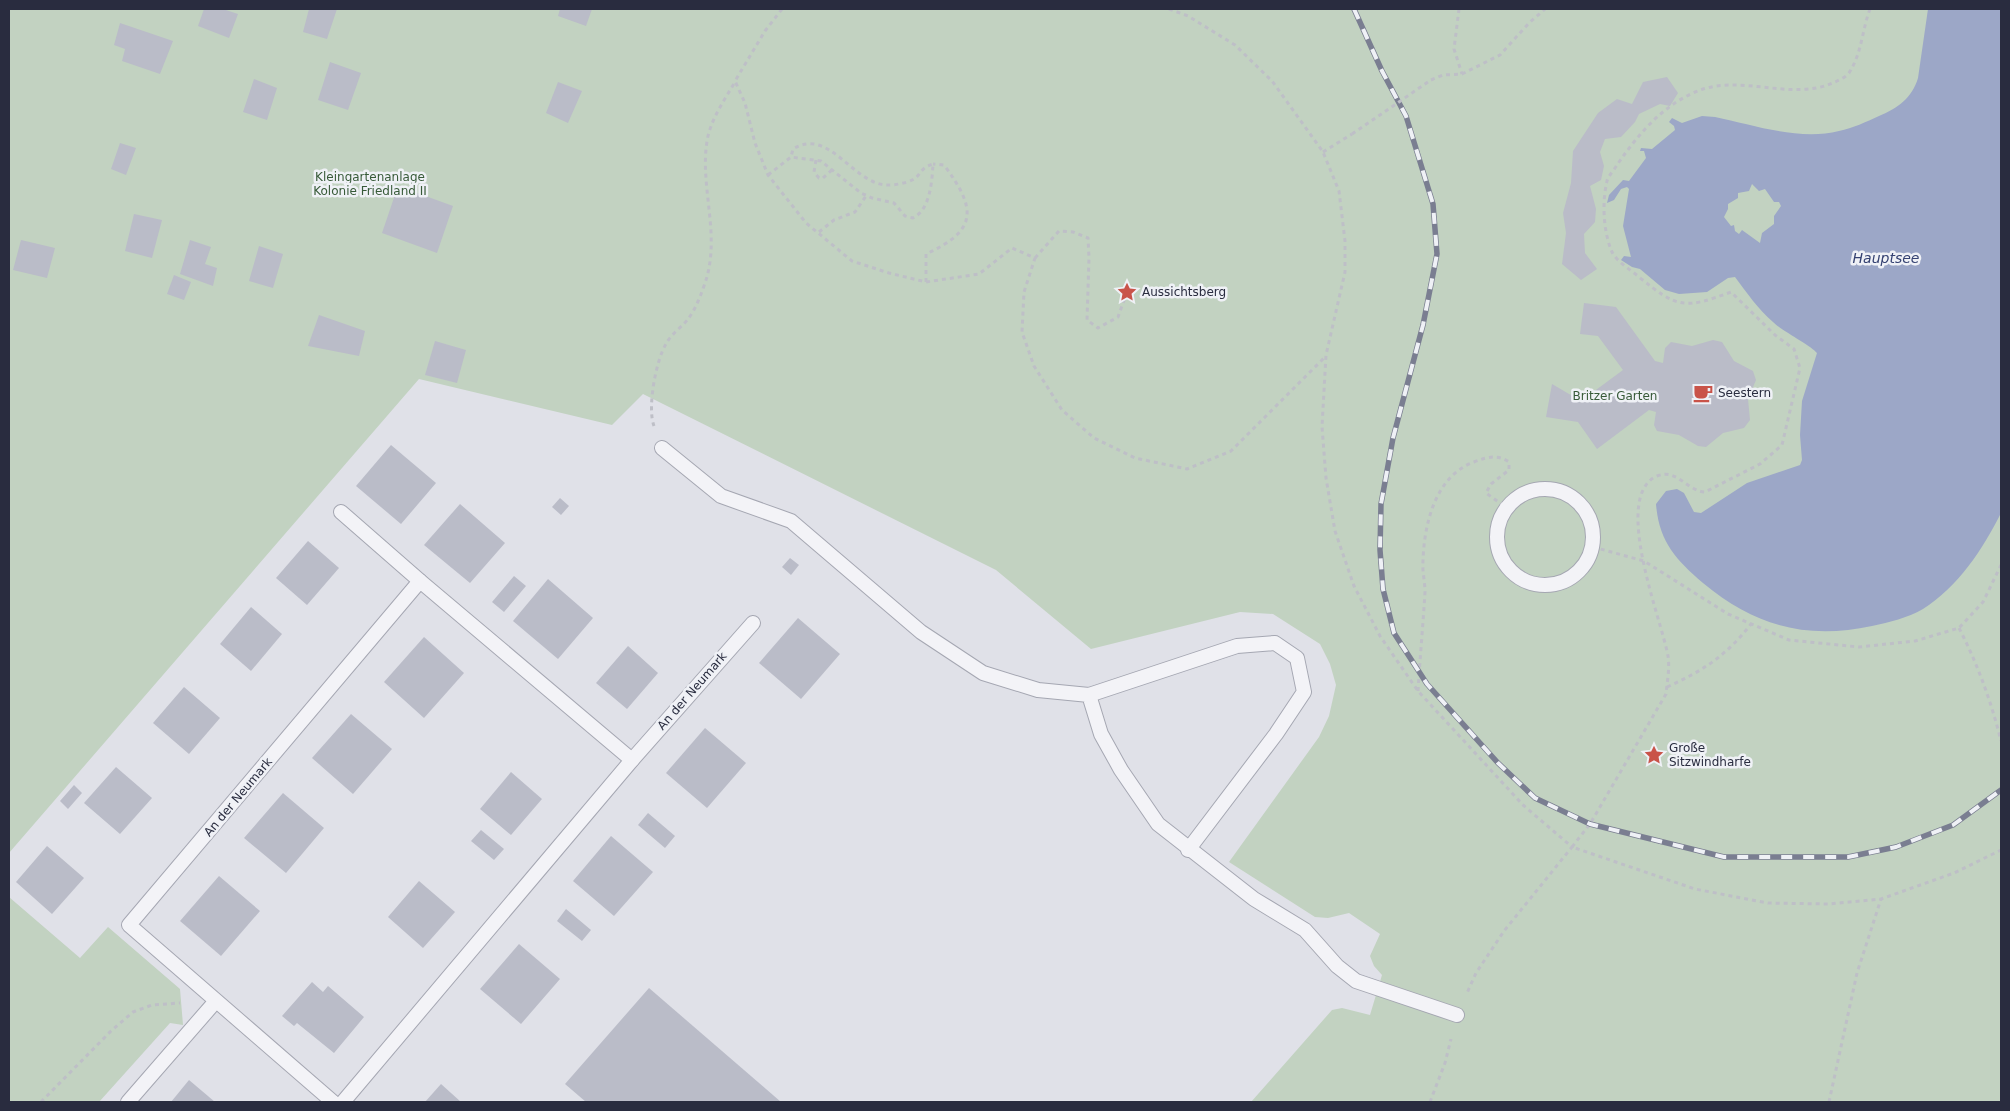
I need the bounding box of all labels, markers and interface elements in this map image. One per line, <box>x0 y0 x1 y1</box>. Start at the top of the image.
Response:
park label: Kleingartenanlage Kolonie Friedland II <box>313 170 427 198</box>
water label: Hauptsee <box>1853 250 1919 266</box>
place icon: Aussichtsberg <box>1116 281 1138 303</box>
place label: Aussichtsberg <box>1142 285 1226 299</box>
cafe icon: Seestern <box>1692 382 1714 404</box>
place label: Seestern <box>1718 386 1771 400</box>
park label: Britzer Garten <box>1573 389 1657 403</box>
street label: An der Neumark <box>654 649 730 733</box>
place label: Große Sitzwindharfe <box>1669 741 1751 769</box>
place icon: Große Sitzwindharfe <box>1643 744 1665 766</box>
street label: An der Neumark <box>201 755 275 839</box>

